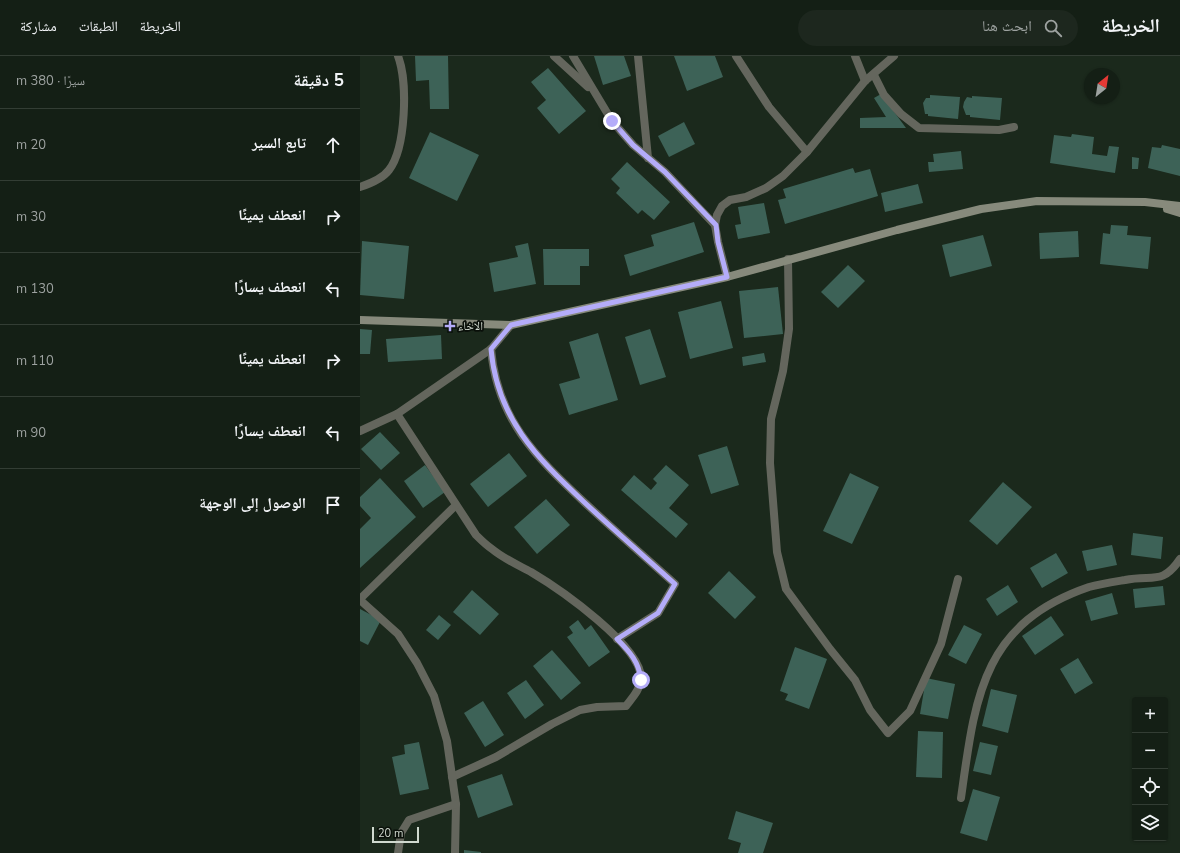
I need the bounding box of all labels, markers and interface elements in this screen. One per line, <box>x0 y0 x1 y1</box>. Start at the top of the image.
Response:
search box <box>798 10 1078 46</box>
text: الخريطة <box>1102 13 1160 39</box>
text: ابحث هنا <box>982 16 1032 36</box>
text: مشاركة <box>20 17 57 36</box>
text: الطبقات <box>79 17 118 36</box>
text: الخريطة <box>140 17 181 36</box>
icon: search <box>1042 17 1064 39</box>
north arrow <box>1084 68 1120 104</box>
text: 5 دقيقة <box>294 69 344 92</box>
text: سيرًا · 380 m <box>16 72 85 90</box>
route end <box>603 112 621 130</box>
text: تابع السير <box>252 133 306 153</box>
icon: ahead <box>322 134 344 156</box>
text: 20 m <box>16 136 46 154</box>
text: انعطف يمينًا <box>238 205 306 225</box>
icon: right <box>322 206 344 228</box>
text: 30 m <box>16 208 46 226</box>
text: انعطف يسارًا <box>234 277 306 297</box>
icon: left <box>322 278 344 300</box>
text: 130 m <box>16 280 54 298</box>
place label: الاخاء <box>458 318 483 334</box>
marker: الاخاء <box>445 321 455 331</box>
text: انعطف يمينًا <box>238 349 306 369</box>
icon: right <box>322 350 344 372</box>
text: 110 m <box>16 352 54 370</box>
text: انعطف يسارًا <box>234 421 306 441</box>
icon: left <box>322 422 344 444</box>
text: 90 m <box>16 424 46 442</box>
text: الوصول إلى الوجهة <box>199 493 306 513</box>
icon: arrive <box>322 494 344 516</box>
route start <box>632 671 650 689</box>
map controls <box>1132 697 1168 841</box>
button: + <box>1132 697 1168 733</box>
button: − <box>1132 733 1168 769</box>
button: locate <box>1132 769 1168 805</box>
button: layers <box>1132 805 1168 841</box>
scale bar <box>372 825 419 844</box>
text: 20 m <box>378 826 403 841</box>

